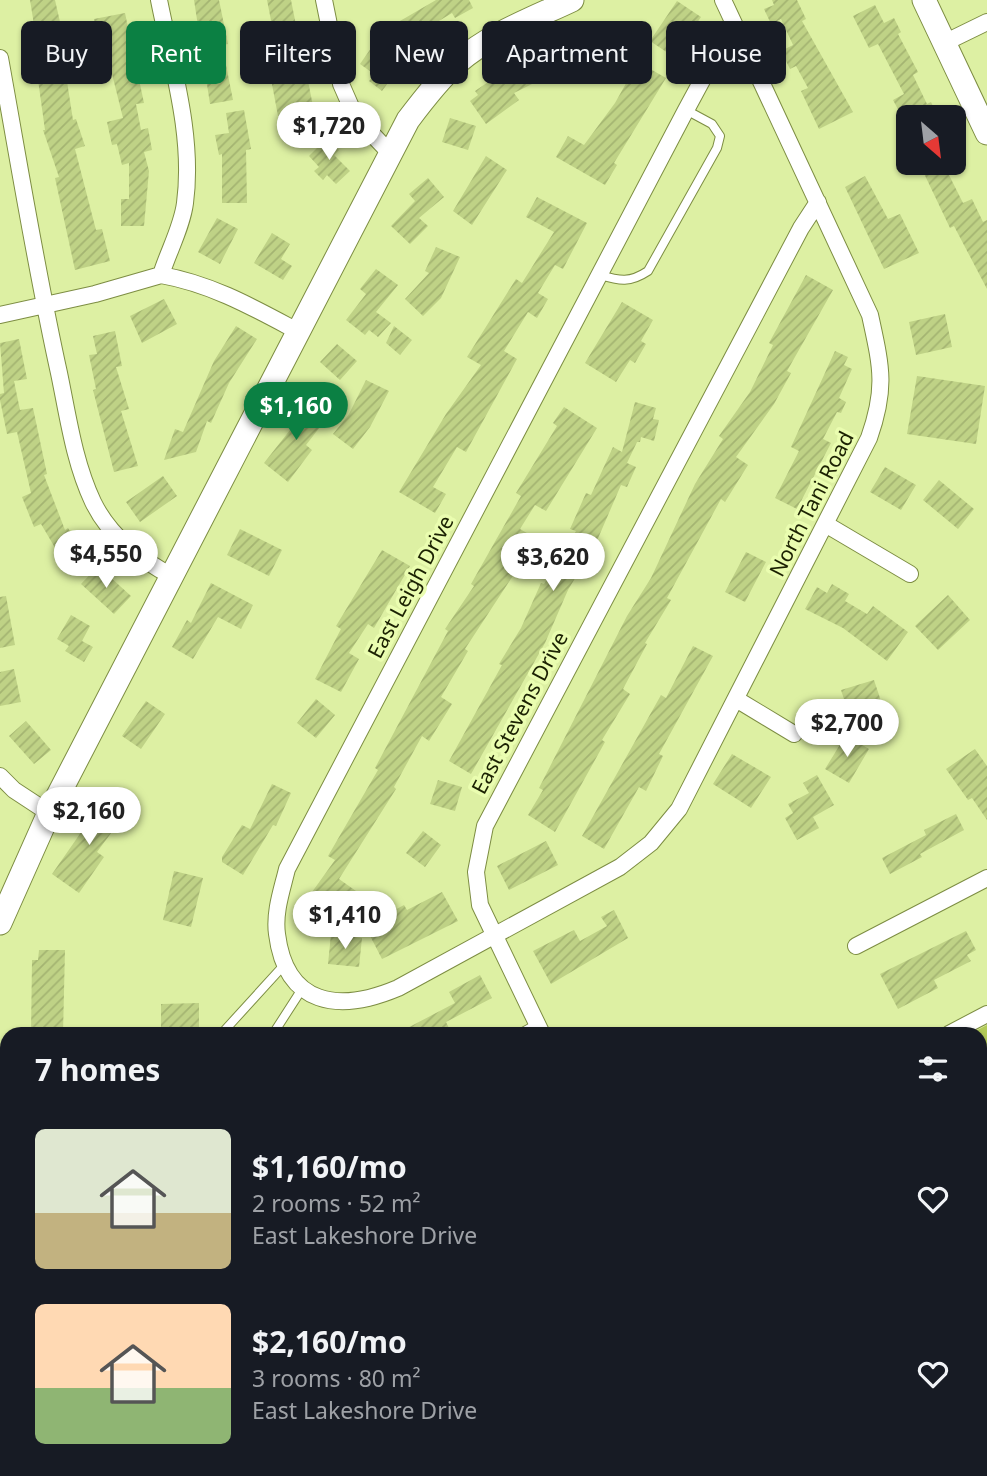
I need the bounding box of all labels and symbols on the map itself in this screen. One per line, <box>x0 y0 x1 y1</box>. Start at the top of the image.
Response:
pin: $1,720 <box>272 102 386 162</box>
north arrow <box>896 105 966 175</box>
pin: $1,160 <box>239 382 353 442</box>
street label: North Tani Road <box>762 426 860 581</box>
street label: East Leigh Drive <box>361 510 460 663</box>
pin: $4,550 <box>49 530 163 590</box>
pin: $3,620 <box>496 534 610 593</box>
street label: East Stevens Drive <box>464 626 574 799</box>
pin: $2,700 <box>790 700 904 759</box>
pin: $2,160 <box>32 788 146 847</box>
pin: $1,410 <box>288 892 402 951</box>

